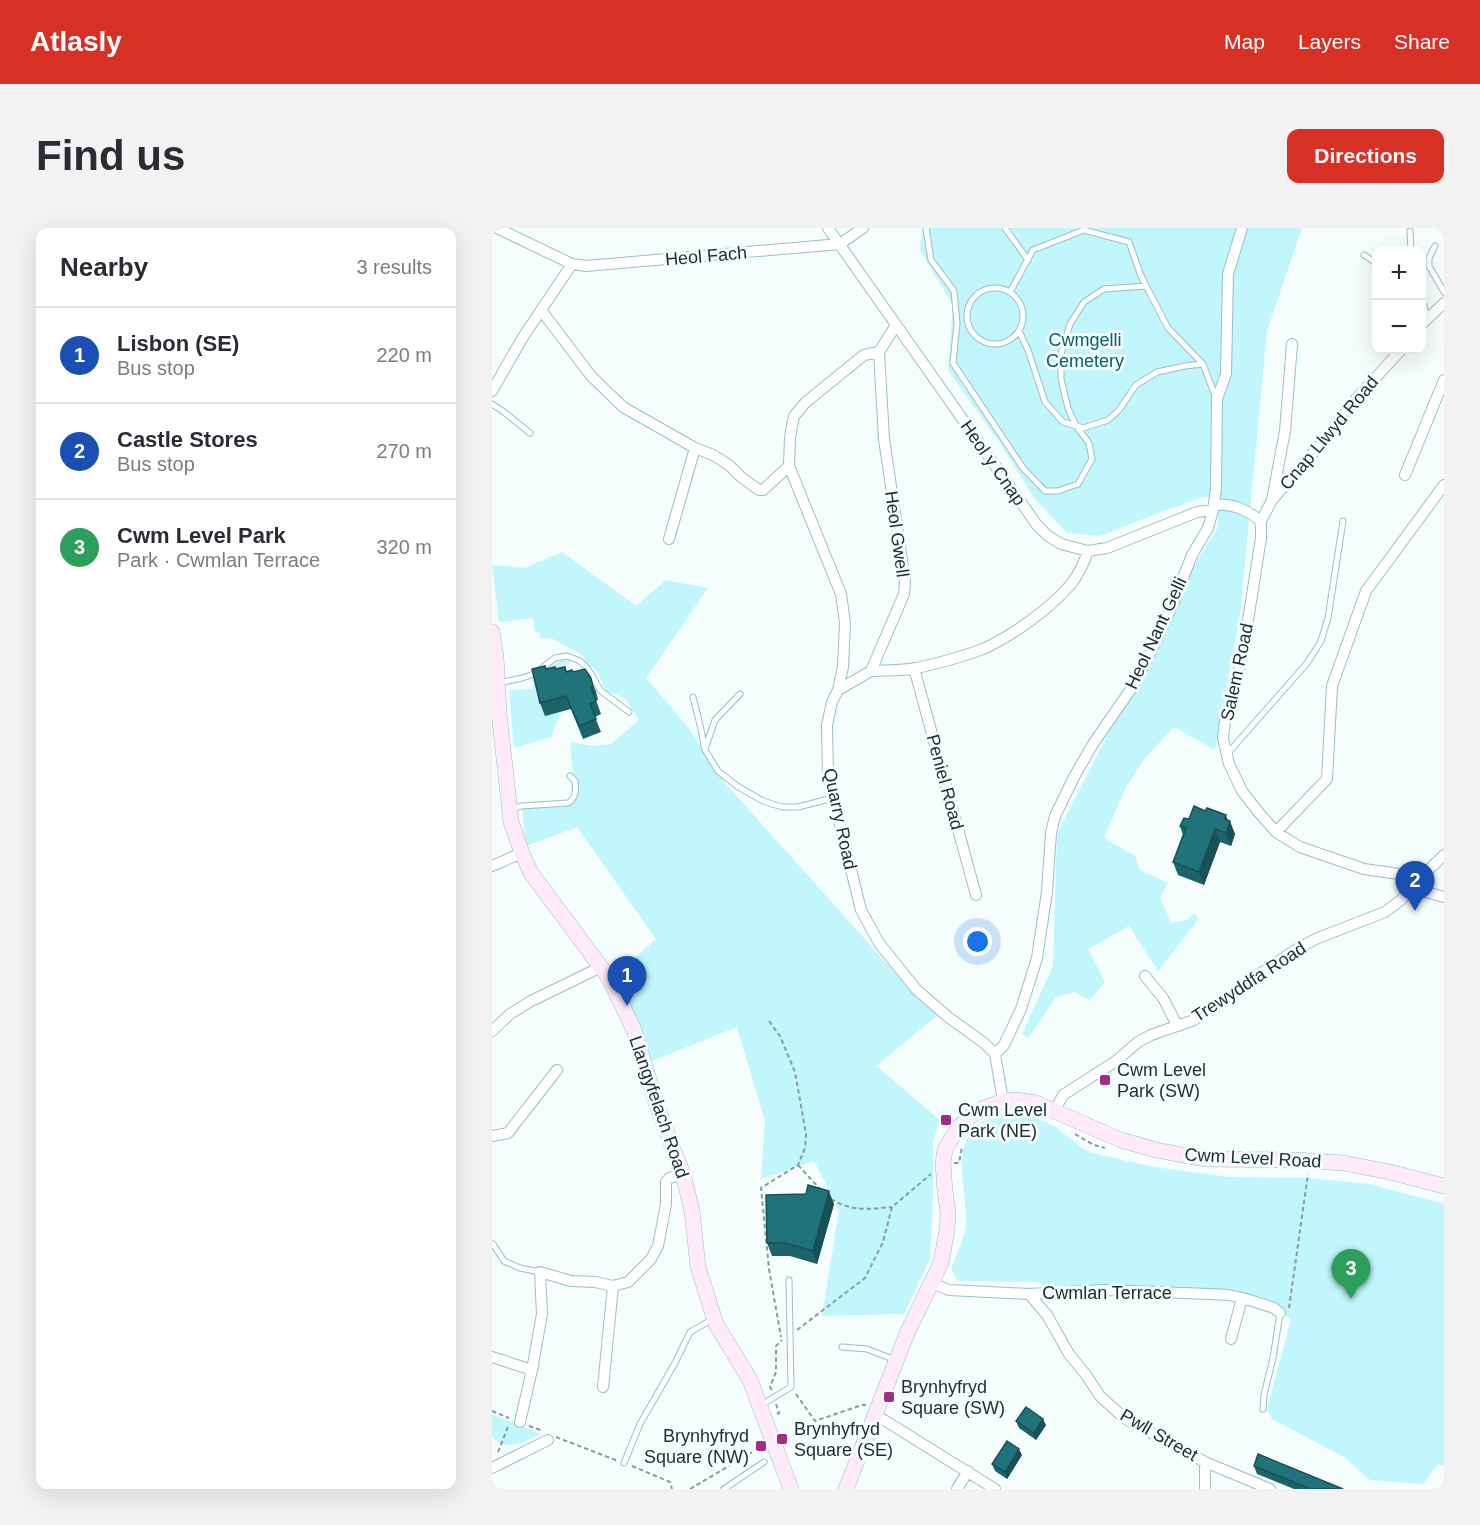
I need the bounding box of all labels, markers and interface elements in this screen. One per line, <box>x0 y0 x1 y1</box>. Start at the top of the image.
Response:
text: Atlasly <box>30 26 122 57</box>
text: Map <box>1224 30 1265 53</box>
text: Layers <box>1298 30 1361 53</box>
text: Share <box>1394 30 1450 53</box>
button: Directions <box>1287 129 1444 183</box>
text: Find us <box>36 132 185 179</box>
street label: Heol Fach <box>664 242 748 270</box>
map controls <box>1372 246 1426 354</box>
button: + <box>1372 246 1426 300</box>
text: Nearby <box>60 252 148 282</box>
text: 3 results <box>356 256 432 278</box>
button: − <box>1372 300 1426 354</box>
park label: Cwmgelli Cemetery <box>1046 330 1124 371</box>
text: Lisbon (SE) <box>117 331 239 356</box>
text: 1 <box>74 344 85 366</box>
text: 220 m <box>376 344 432 366</box>
text: Bus stop <box>117 357 195 379</box>
street label: Cnap Llwyd Road <box>1276 372 1382 494</box>
street label: Heol y Cnap <box>956 417 1030 509</box>
text: Castle Stores <box>117 427 258 452</box>
text: 2 <box>74 440 85 462</box>
text: 270 m <box>376 440 432 462</box>
text: Bus stop <box>117 453 195 475</box>
street label: Heol Gwell <box>881 490 913 578</box>
text: Cwm Level Park <box>117 523 286 548</box>
text: 3 <box>74 536 85 558</box>
text: 320 m <box>376 536 432 558</box>
text: Park · Cwmlan Terrace <box>117 549 320 571</box>
street label: Heol Nant Gelli <box>1121 574 1191 692</box>
street label: Salem Road <box>1217 621 1257 723</box>
street label: Peniel Road <box>923 732 967 832</box>
street label: Quarry Road <box>820 767 860 871</box>
pin: 2 <box>1396 862 1434 911</box>
your location <box>963 927 992 956</box>
street label: Trewyddfa Road <box>1188 938 1310 1026</box>
pin: 1 <box>608 956 646 1006</box>
street label: Llangyfelach Road <box>625 1033 693 1181</box>
place label: Cwm Level Park (SW) <box>1117 1060 1206 1101</box>
marker: Cwm Level Park (SW) <box>1098 1073 1112 1087</box>
place label: Cwm Level Park (NE) <box>958 1100 1047 1141</box>
marker: Cwm Level Park (NE) <box>939 1113 953 1127</box>
street label: Cwm Level Road <box>1184 1144 1322 1172</box>
pin: 3 <box>1332 1250 1370 1299</box>
street label: Cwmlan Terrace <box>1042 1283 1172 1303</box>
place label: Brynhyfryd Square (SW) <box>901 1377 1005 1418</box>
marker: Brynhyfryd Square (SW) <box>882 1390 896 1404</box>
street label: Pwll Street <box>1117 1405 1201 1465</box>
place label: Brynhyfryd Square (SE) <box>794 1419 893 1460</box>
place label: Brynhyfryd Square (NW) <box>644 1426 749 1467</box>
marker: Brynhyfryd Square (SE) <box>775 1432 789 1446</box>
marker: Brynhyfryd Square (NW) <box>754 1439 768 1453</box>

